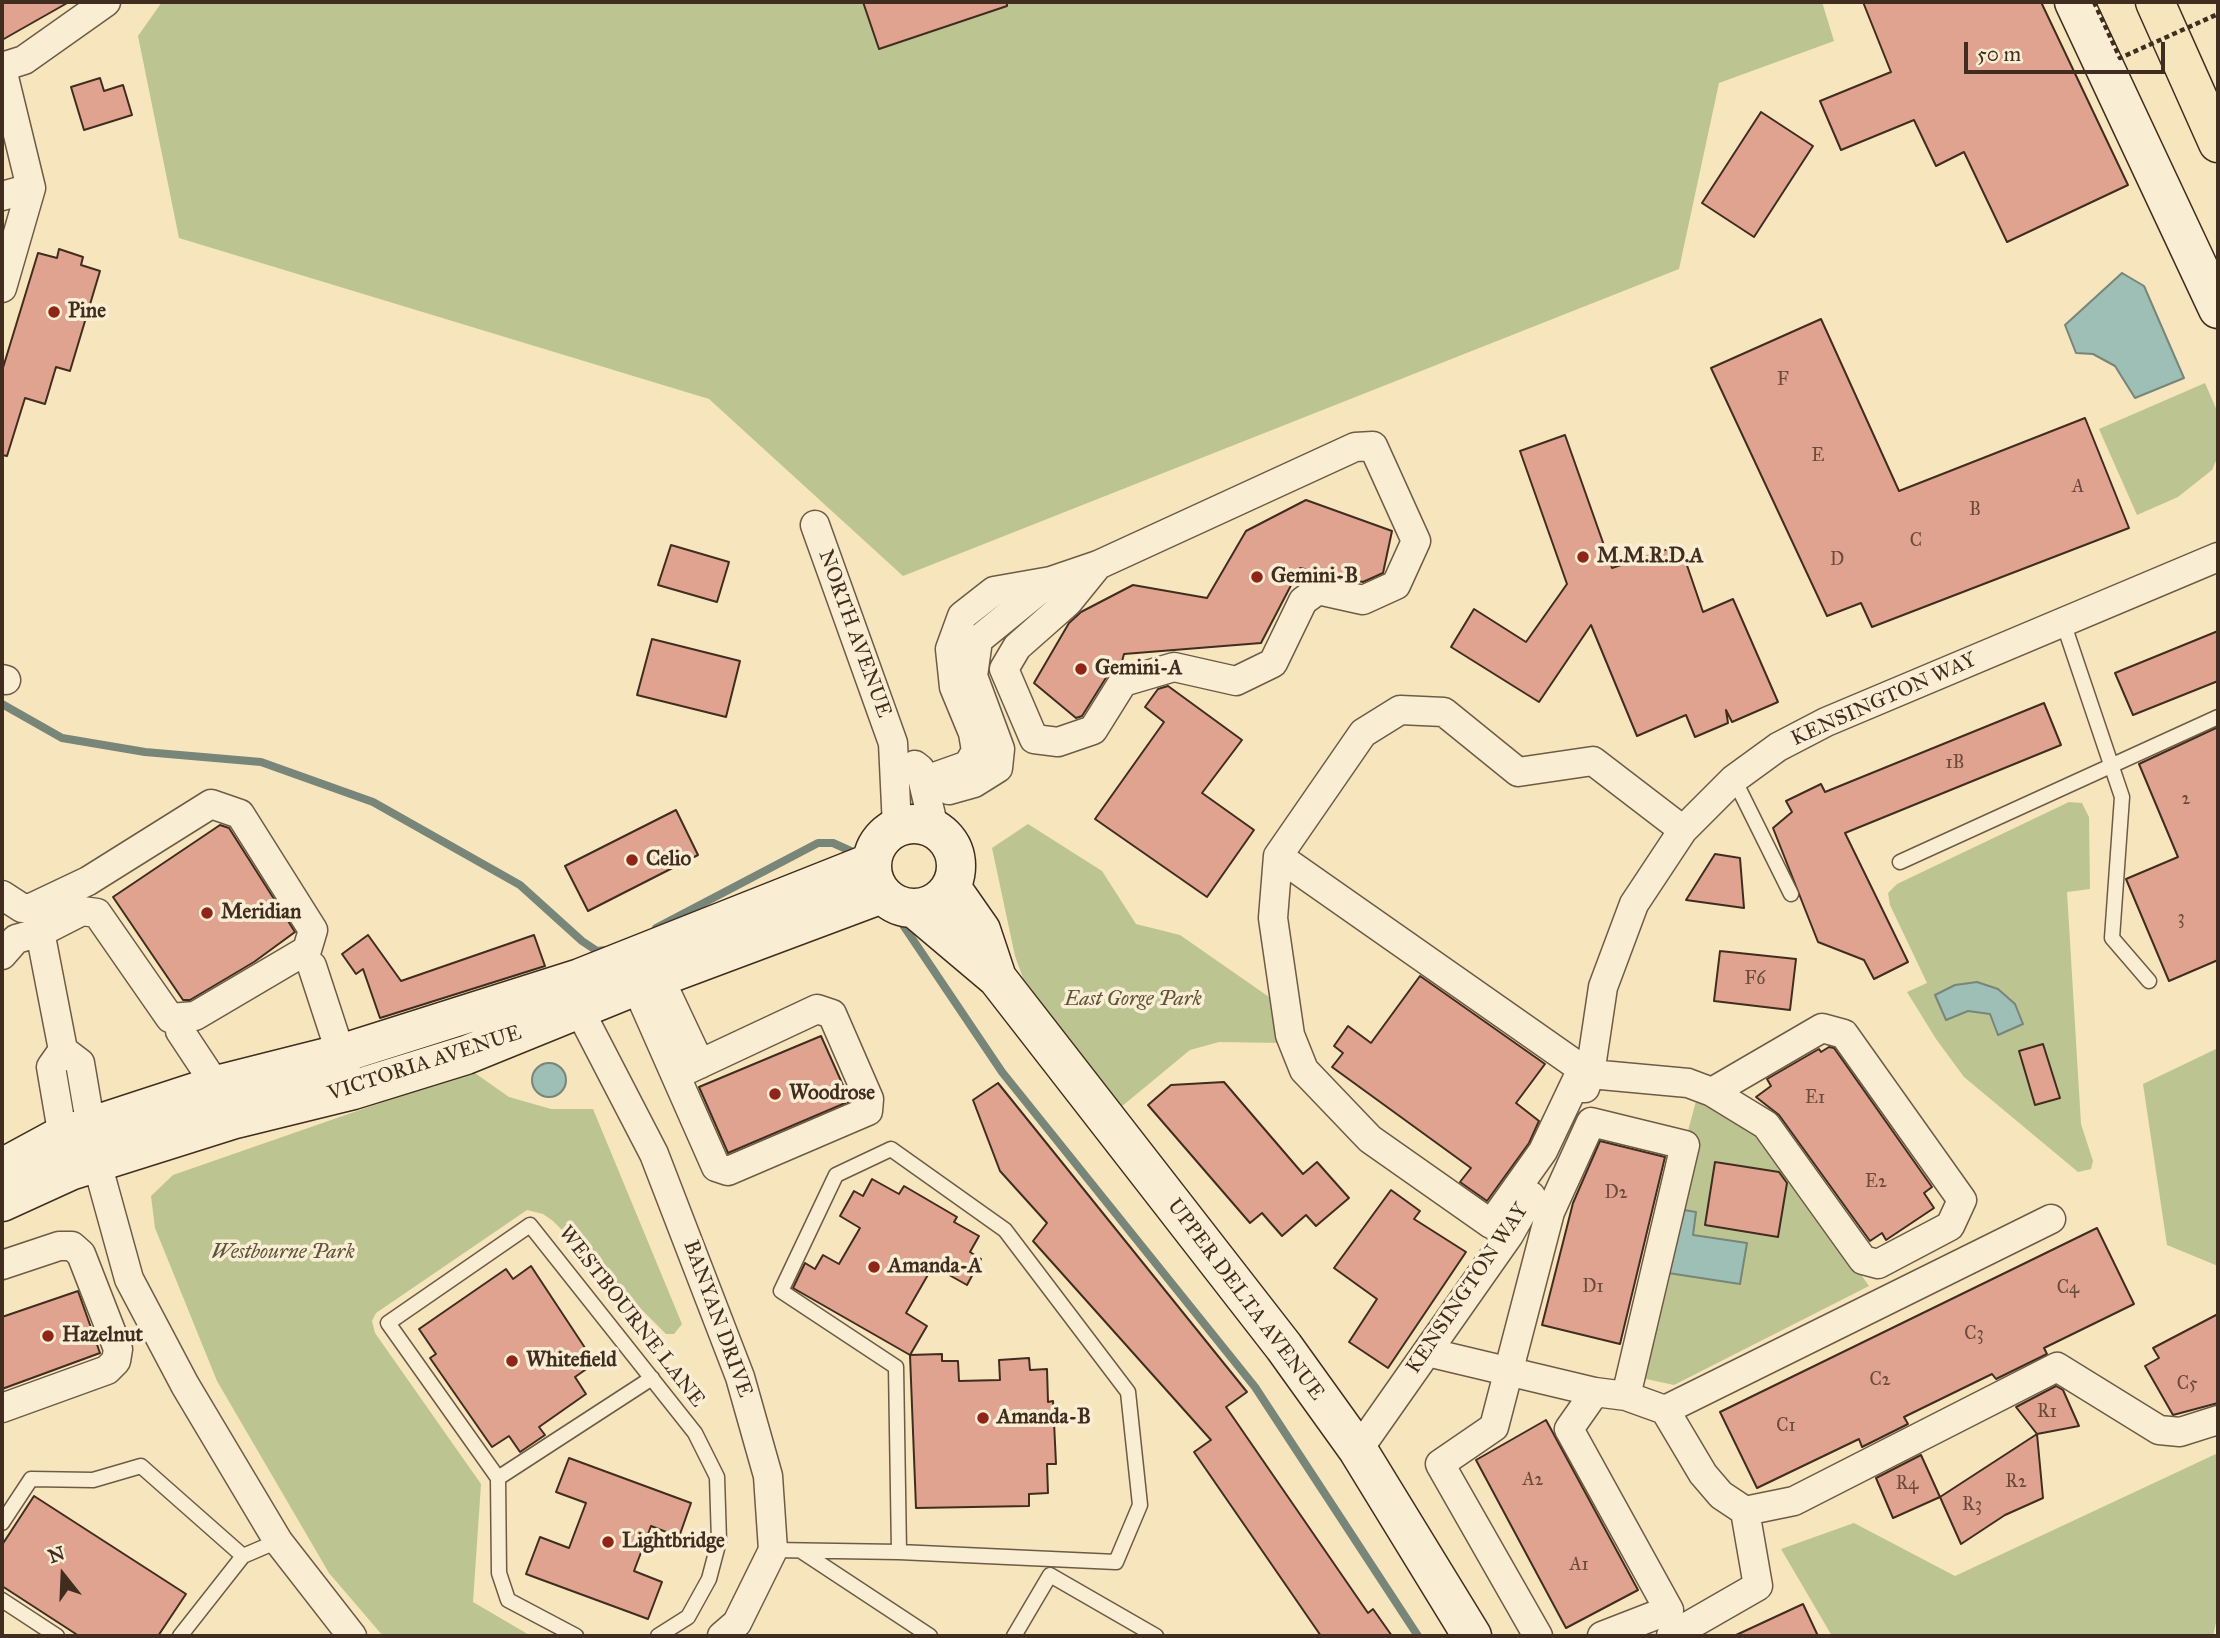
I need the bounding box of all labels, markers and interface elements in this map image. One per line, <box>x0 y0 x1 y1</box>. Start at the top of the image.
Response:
scale bar <box>1968 28 2169 72</box>
text: 50 m <box>1977 41 2021 67</box>
place label: Pine <box>68 299 106 325</box>
marker: Pine <box>46 304 62 320</box>
house number: F <box>1777 370 1789 392</box>
house number: E <box>1812 446 1824 468</box>
house number: A <box>2072 477 2084 499</box>
house number: B <box>1969 500 1981 522</box>
house number: C <box>1910 531 1922 553</box>
place label: M.M.R.D.A <box>1597 544 1704 570</box>
street label: NORTH AVENUE <box>812 547 896 721</box>
marker: M.M.R.D.A <box>1575 549 1591 565</box>
house number: D <box>1830 550 1844 572</box>
place label: Gemini-B <box>1271 564 1358 590</box>
marker: Gemini-B <box>1249 569 1265 585</box>
street label: KENSINGTON WAY <box>1787 648 1981 752</box>
place label: Gemini-A <box>1095 656 1182 682</box>
marker: Gemini-A <box>1073 661 1089 677</box>
house number: 1B <box>1945 753 1965 775</box>
house number: 2 <box>2182 789 2190 811</box>
place label: Celio <box>646 847 691 873</box>
marker: Celio <box>624 852 640 868</box>
place label: Meridian <box>221 900 301 926</box>
marker: Meridian <box>199 905 215 921</box>
house number: 3 <box>2177 908 2185 930</box>
house number: F6 <box>1745 969 1765 991</box>
park label: East Gorge Park <box>1064 987 1202 1013</box>
street label: VICTORIA AVENUE <box>325 1021 525 1107</box>
place label: Woodrose <box>789 1081 875 1107</box>
marker: Woodrose <box>767 1086 783 1102</box>
house number: E1 <box>1805 1088 1825 1110</box>
house number: E2 <box>1865 1172 1887 1194</box>
house number: D2 <box>1604 1183 1628 1205</box>
street label: UPPER DELTA AVENUE <box>1161 1194 1329 1406</box>
street label: KENSINGTON WAY <box>1402 1199 1534 1379</box>
street label: WESTBOURNE LANE <box>552 1221 710 1413</box>
street label: BANYAN DRIVE <box>677 1237 757 1401</box>
park label: Westbourne Park <box>211 1240 355 1266</box>
place label: Amanda-A <box>888 1254 982 1280</box>
marker: Amanda-A <box>866 1259 882 1275</box>
house number: D1 <box>1582 1277 1604 1299</box>
house number: C4 <box>2057 1278 2079 1300</box>
place label: Hazelnut <box>62 1323 143 1349</box>
house number: C3 <box>1964 1324 1984 1346</box>
marker: Hazelnut <box>40 1328 56 1344</box>
place label: Whitefield <box>526 1348 617 1374</box>
marker: Whitefield <box>504 1353 520 1369</box>
house number: C2 <box>1869 1370 1891 1392</box>
house number: C5 <box>2177 1374 2197 1396</box>
house number: R1 <box>2037 1402 2057 1424</box>
place label: Amanda-B <box>997 1405 1091 1431</box>
marker: Amanda-B <box>975 1410 991 1426</box>
house number: C1 <box>1776 1416 1796 1438</box>
house number: A2 <box>1523 1470 1543 1492</box>
house number: R2 <box>2005 1472 2027 1494</box>
house number: R4 <box>1896 1474 1918 1496</box>
house number: R3 <box>1962 1495 1982 1517</box>
place label: Lightbridge <box>622 1529 725 1555</box>
marker: Lightbridge <box>600 1534 616 1550</box>
north arrow <box>28 1540 98 1610</box>
text: N <box>45 1541 68 1568</box>
house number: A1 <box>1569 1555 1589 1577</box>

